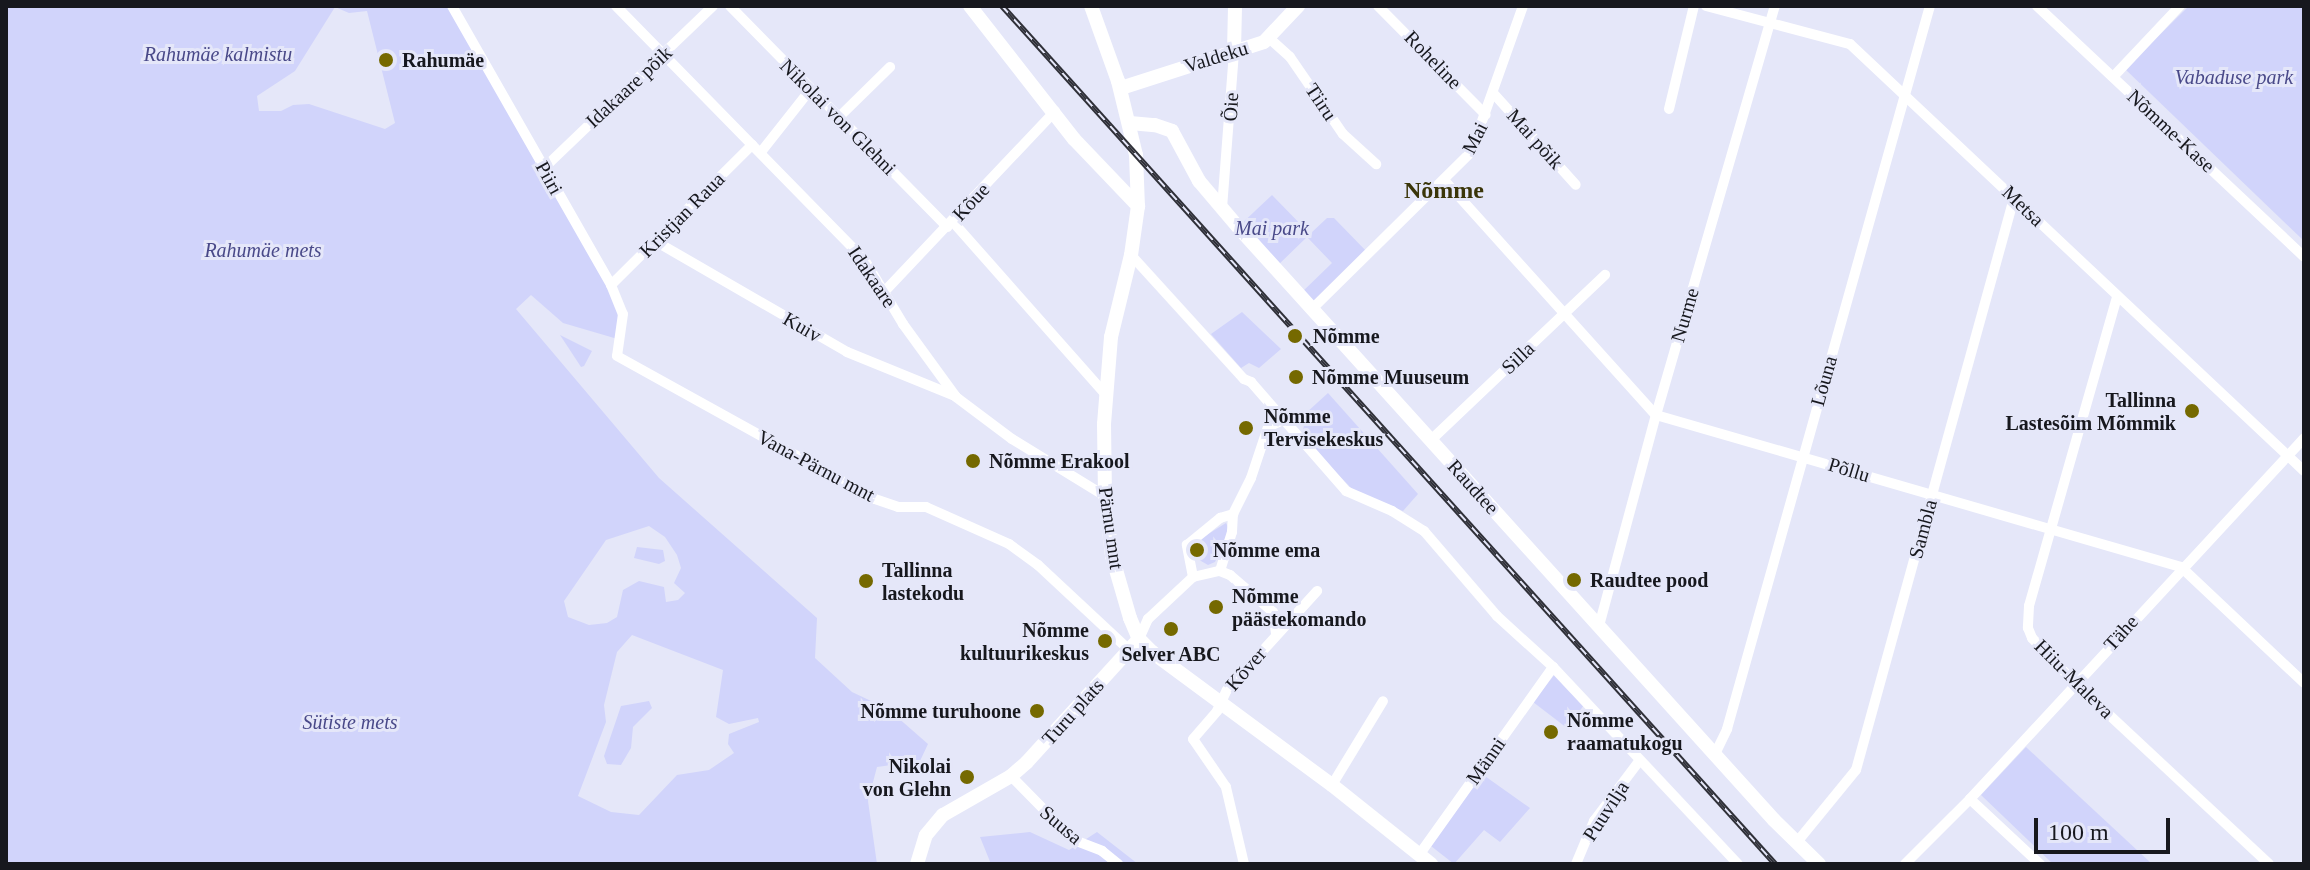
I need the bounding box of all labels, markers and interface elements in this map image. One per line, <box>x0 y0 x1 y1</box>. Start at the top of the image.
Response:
street label: Roheline <box>1399 26 1467 94</box>
street label: Valdeku <box>1181 36 1251 78</box>
street label: Idakaare põik <box>581 41 677 133</box>
park label: Rahumäe kalmistu <box>144 42 292 66</box>
place label: Rahumäe <box>402 48 484 72</box>
marker: Rahumäe <box>377 51 395 69</box>
street label: Nikolai von Glehni <box>775 54 901 180</box>
park label: Vabaduse park <box>2175 65 2293 89</box>
street label: Tiiru <box>1300 79 1342 125</box>
street label: Nõmme-Kase <box>2122 84 2220 178</box>
street label: Õie <box>1218 92 1244 122</box>
street label: Mai põik <box>1502 104 1568 174</box>
street label: Mai <box>1457 118 1493 158</box>
street label: Piiri <box>530 157 568 199</box>
street label: Kristjan Raua <box>634 167 730 263</box>
district label: Nõmme <box>1404 177 1484 205</box>
street label: Kõue <box>947 178 995 226</box>
street label: Metsa <box>1997 180 2049 232</box>
park label: Mai park <box>1235 216 1309 240</box>
park label: Rahumäe mets <box>204 238 322 262</box>
street label: Idakaare <box>843 242 901 312</box>
street label: Nurme <box>1666 285 1704 345</box>
street label: Kuiv <box>779 307 825 347</box>
place label: Nõmme <box>1313 324 1380 348</box>
marker: Nõmme <box>1284 325 1306 347</box>
street label: Silla <box>1496 337 1540 379</box>
street label: Lõuna <box>1805 353 1843 409</box>
place label: Nõmme Muuseum <box>1312 365 1469 389</box>
marker: Nõmme Muuseum <box>1287 368 1305 386</box>
place label: Tallinna Lastesõim Mõmmik <box>2005 388 2176 435</box>
marker: Tallinna Lastesõim Mõmmik <box>2183 402 2201 420</box>
place label: Nõmme Tervisekeskus <box>1264 404 1383 451</box>
marker: Nõmme Tervisekeskus <box>1235 417 1257 439</box>
street label: Vana-Pärnu mnt <box>753 425 879 507</box>
place label: Nõmme Erakool <box>989 449 1130 473</box>
marker: Nõmme Erakool <box>964 452 982 470</box>
street label: Põllu <box>1825 452 1873 488</box>
street label: Raudtee <box>1442 455 1504 519</box>
street label: Pärnu mnt <box>1093 485 1129 571</box>
street label: Sambla <box>1904 497 1942 561</box>
place label: Nõmme ema <box>1213 538 1320 562</box>
marker: Nõmme ema <box>1188 541 1206 559</box>
place label: Tallinna lastekodu <box>882 558 964 605</box>
place label: Raudtee pood <box>1590 568 1708 592</box>
marker: Raudtee pood <box>1565 571 1583 589</box>
marker: Tallinna lastekodu <box>857 572 875 590</box>
place label: Nõmme päästekomando <box>1232 584 1366 631</box>
marker: Nõmme päästekomando <box>1207 598 1225 616</box>
street label: Tähe <box>2099 610 2143 656</box>
place label: Nõmme kultuurikeskus <box>960 618 1089 665</box>
marker: Selver ABC <box>1162 620 1180 638</box>
marker: Nõmme kultuurikeskus <box>1096 632 1114 650</box>
street label: Hiiu-Maleva <box>2029 634 2119 724</box>
place label: Selver ABC <box>1121 642 1221 666</box>
street label: Kõver <box>1221 642 1271 696</box>
street label: Turu plats <box>1037 674 1109 750</box>
place label: Nõmme turuhoone <box>860 699 1021 723</box>
marker: Nõmme turuhoone <box>1028 702 1046 720</box>
place label: Nõmme raamatukogu <box>1567 708 1683 755</box>
park label: Sütiste mets <box>303 710 397 734</box>
marker: Nõmme raamatukogu <box>1542 723 1560 741</box>
street label: Männi <box>1461 733 1511 789</box>
place label: Nikolai von Glehn <box>863 754 951 801</box>
marker: Nikolai von Glehn <box>958 768 976 786</box>
street label: Puuvilja <box>1578 777 1634 845</box>
street label: Suusa <box>1035 800 1087 850</box>
scale bar <box>2038 802 2174 852</box>
text: 100 m <box>2048 819 2109 845</box>

